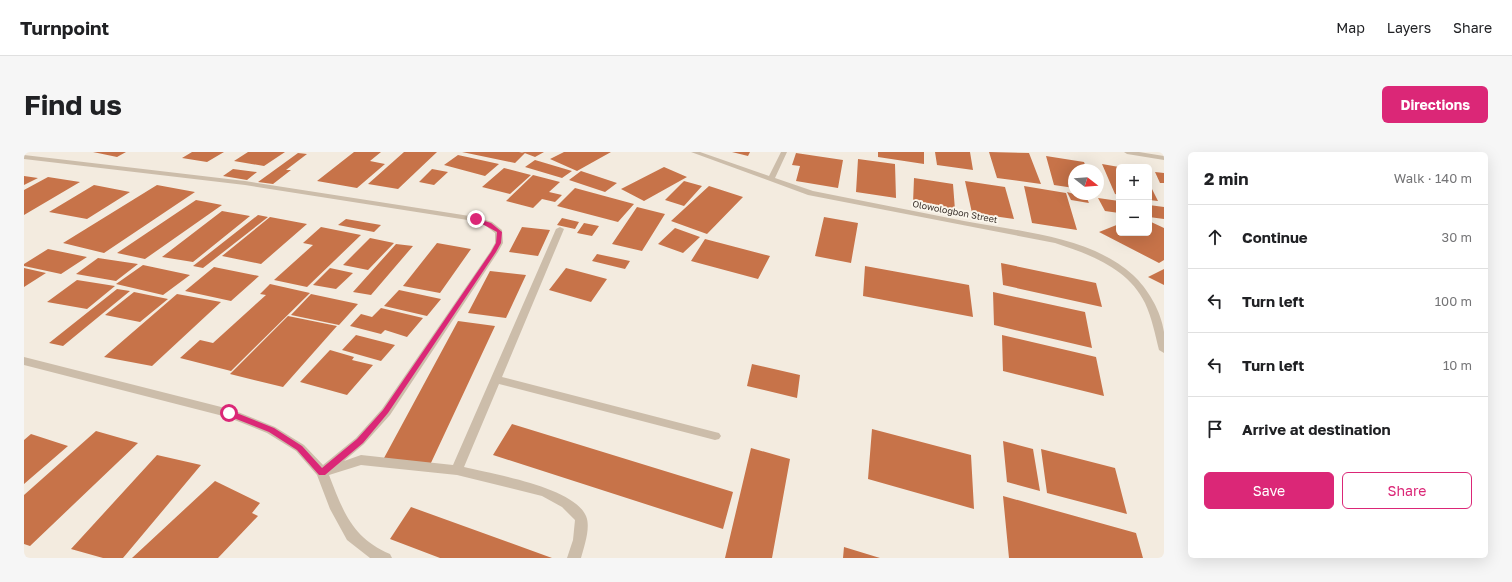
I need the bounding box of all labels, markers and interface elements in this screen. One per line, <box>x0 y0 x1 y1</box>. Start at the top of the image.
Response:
text: Turnpoint <box>20 16 109 39</box>
text: Map <box>1336 19 1365 36</box>
text: Layers <box>1387 19 1431 36</box>
text: Share <box>1453 19 1492 36</box>
button: Directions <box>1382 86 1488 123</box>
text: Find us <box>24 88 122 121</box>
north arrow <box>1068 164 1104 200</box>
map controls <box>1116 164 1152 236</box>
button: + <box>1116 164 1152 200</box>
text: 2 min <box>1204 168 1248 189</box>
text: Walk · 140 m <box>1394 170 1472 186</box>
street label: Olowologbon Street <box>912 198 999 225</box>
button: − <box>1116 200 1152 236</box>
route end <box>467 210 485 228</box>
icon: ahead <box>1204 226 1226 248</box>
text: Continue <box>1242 228 1308 246</box>
text: 30 m <box>1442 229 1472 245</box>
icon: left <box>1204 290 1226 312</box>
text: Turn left <box>1242 292 1304 310</box>
text: 100 m <box>1435 293 1472 309</box>
icon: left <box>1204 354 1226 376</box>
text: Turn left <box>1242 356 1304 374</box>
text: 10 m <box>1443 357 1472 373</box>
route start <box>220 404 238 422</box>
icon: arrive <box>1204 418 1226 440</box>
text: Arrive at destination <box>1242 420 1391 438</box>
button: Save <box>1204 472 1334 509</box>
button: Share <box>1342 472 1472 509</box>

